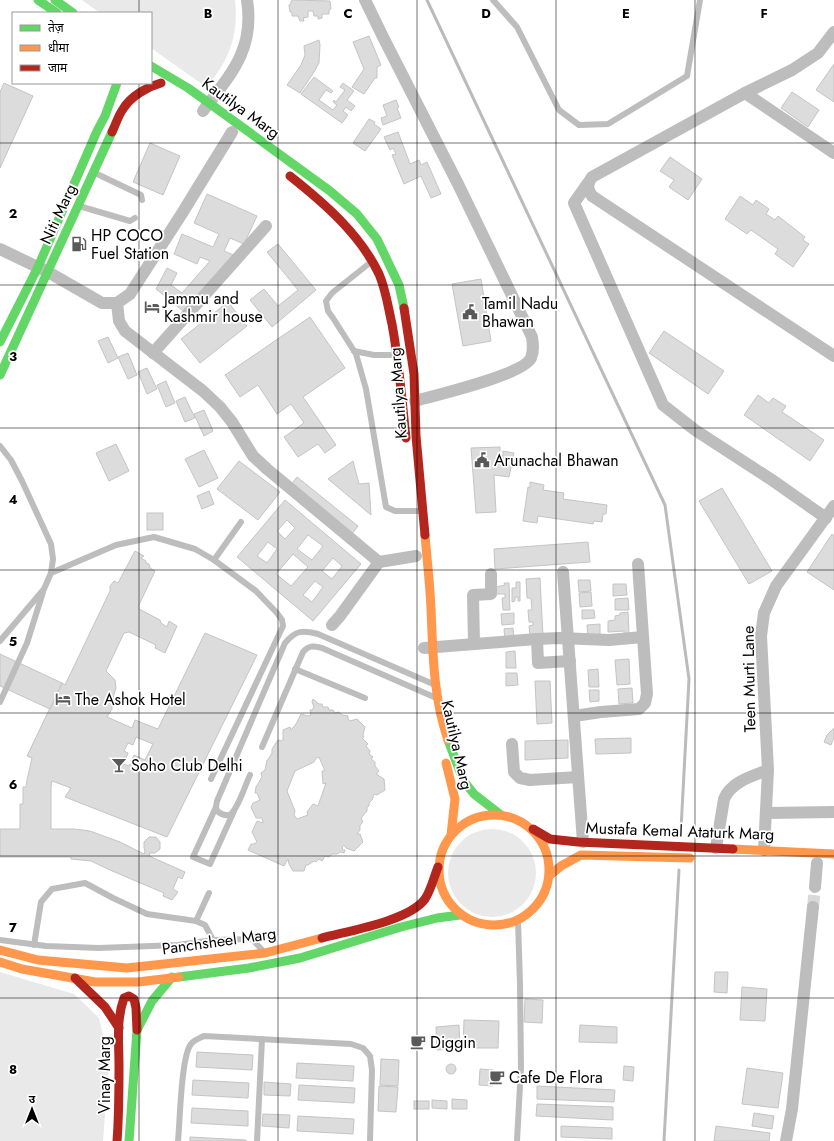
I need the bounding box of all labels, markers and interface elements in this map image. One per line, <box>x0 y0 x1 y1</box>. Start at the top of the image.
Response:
text: B <box>204 4 213 23</box>
text: C <box>343 4 353 23</box>
text: D <box>481 4 491 23</box>
text: E <box>622 4 630 23</box>
text: F <box>760 4 768 23</box>
legend <box>12 12 152 84</box>
text: तेज़ <box>48 19 65 37</box>
text: धीमा <box>48 39 70 57</box>
text: जाम <box>48 59 68 77</box>
street label: Kautilya Marg <box>197 72 285 144</box>
street label: Niti Marg <box>34 180 82 248</box>
text: 2 <box>9 204 17 223</box>
place label: HP COCO Fuel Station <box>91 224 169 265</box>
fuel station icon: HP COCO Fuel Station <box>70 235 88 253</box>
place label: Jammu and Kashmir house <box>162 287 263 328</box>
place label: Tamil Nadu Bhawan <box>482 292 558 333</box>
hotel icon: Jammu and Kashmir house <box>143 298 161 316</box>
public building icon: Tamil Nadu Bhawan <box>461 303 479 321</box>
text: 3 <box>9 347 17 366</box>
street label: Kautilya Marg <box>383 347 413 439</box>
place label: Arunachal Bhawan <box>494 449 619 472</box>
public building icon: Arunachal Bhawan <box>473 451 491 469</box>
text: 4 <box>8 490 18 509</box>
street label: Teen Murti Lane <box>737 625 761 733</box>
text: 5 <box>9 632 17 651</box>
place label: The Ashok Hotel <box>75 688 186 711</box>
hotel icon: The Ashok Hotel <box>54 690 72 708</box>
street label: Kautilya Marg <box>436 698 478 792</box>
place label: Soho Club Delhi <box>131 754 243 777</box>
bar icon: Soho Club Delhi <box>110 756 128 774</box>
text: 6 <box>9 775 18 794</box>
street label: Mustafa Kemal Ataturk Marg <box>585 816 775 846</box>
text: 7 <box>9 918 17 937</box>
street label: Panchsheel Marg <box>160 922 278 960</box>
place label: Diggin <box>430 1031 476 1054</box>
cafe icon: Diggin <box>409 1033 427 1051</box>
street label: Vinay Marg <box>93 1036 116 1114</box>
text: 8 <box>9 1060 17 1079</box>
place label: Cafe De Flora <box>509 1066 603 1089</box>
cafe icon: Cafe De Flora <box>488 1068 506 1086</box>
north arrow <box>12 1089 52 1129</box>
text: उ <box>29 1091 36 1107</box>

